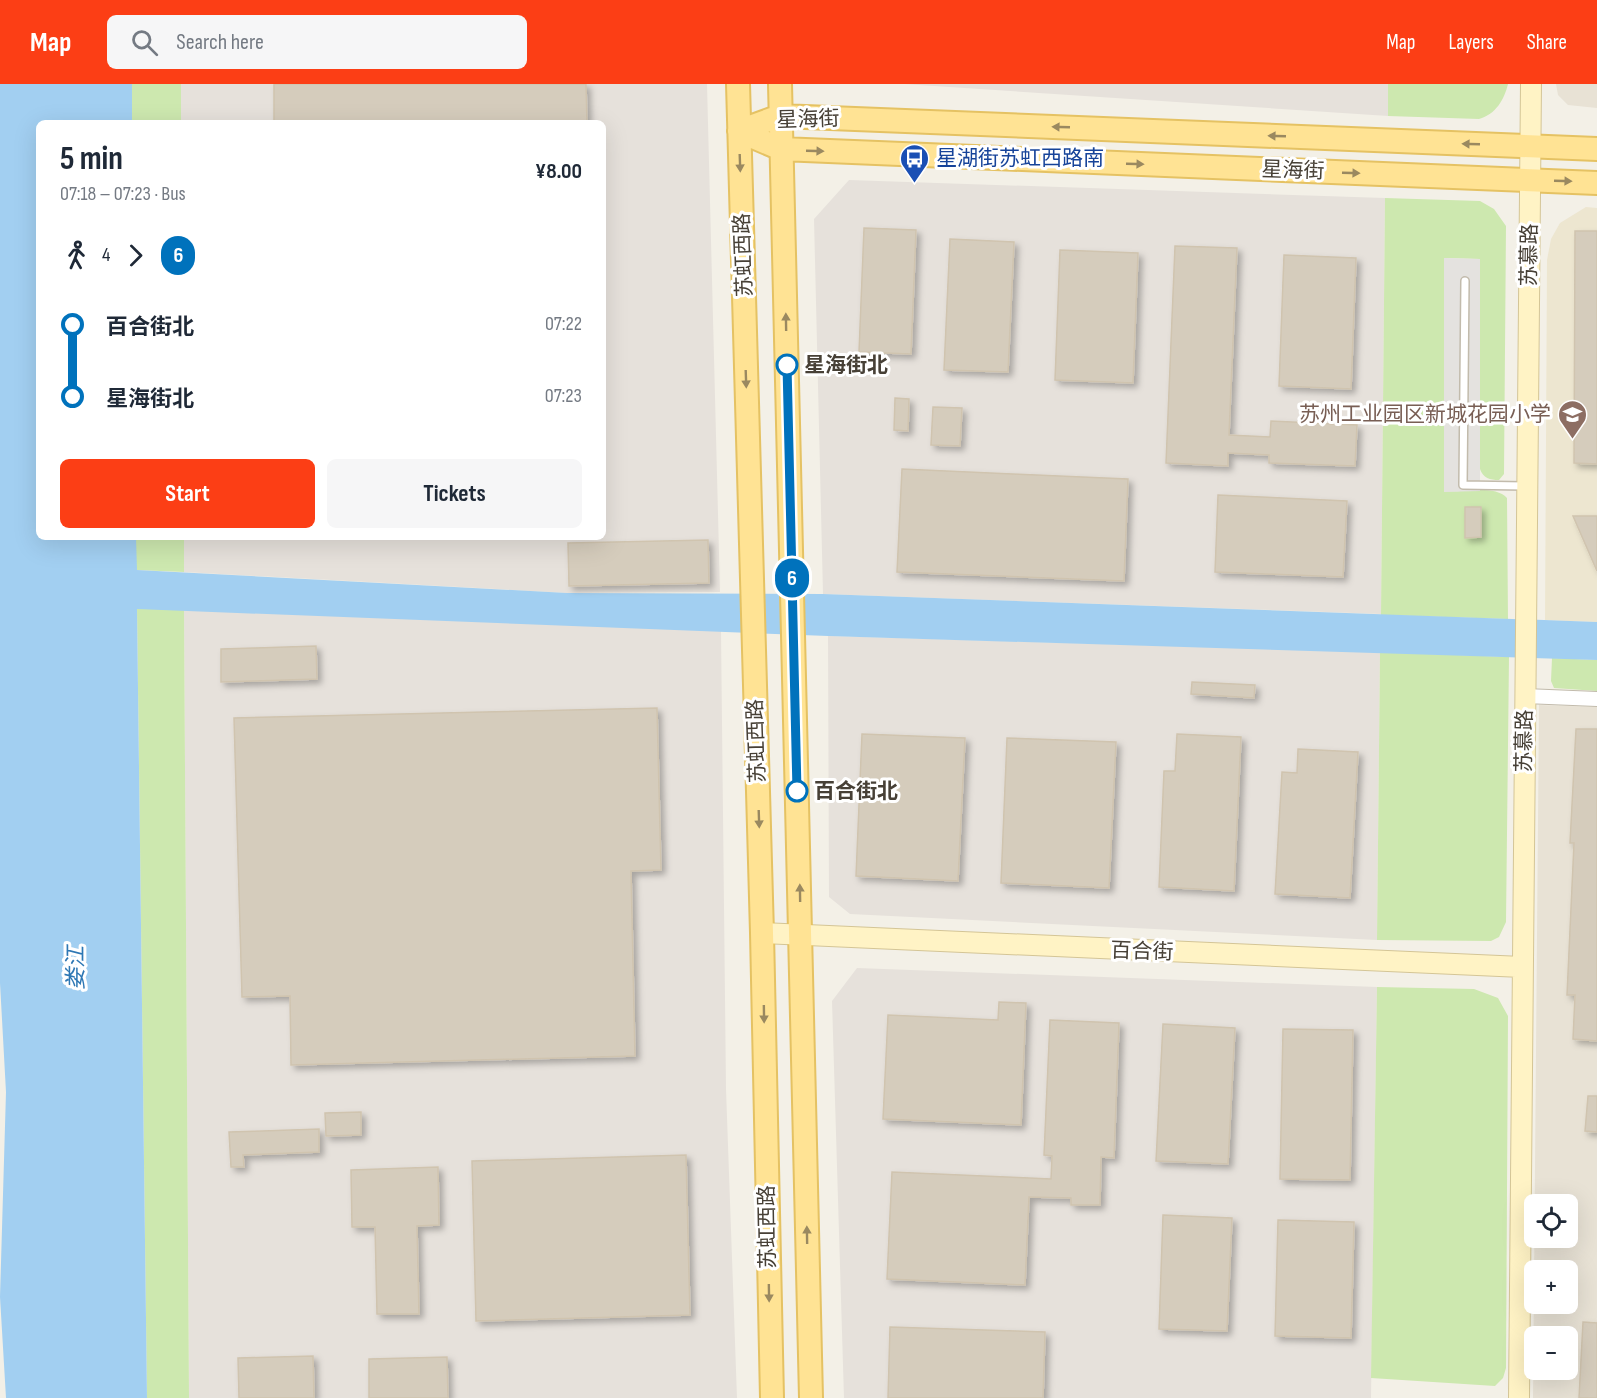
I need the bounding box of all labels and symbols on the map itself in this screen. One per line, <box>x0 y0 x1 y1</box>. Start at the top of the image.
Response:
street label: 星海街 <box>776 106 840 133</box>
one-way arrow <box>1051 122 1070 132</box>
one-way arrow <box>1267 131 1286 140</box>
one-way arrow <box>1462 139 1481 148</box>
bus stop icon: 星湖街苏虹西路南 <box>899 142 931 184</box>
one-way arrow <box>805 146 824 155</box>
place label: 星湖街苏虹西路南 <box>936 146 1104 171</box>
one-way arrow <box>735 154 745 173</box>
street label: 星海街 <box>1261 157 1325 184</box>
one-way arrow <box>1126 159 1145 168</box>
one-way arrow <box>1342 168 1361 177</box>
one-way arrow <box>1554 177 1573 186</box>
street label: 苏虹西路 <box>730 213 757 297</box>
street label: 苏慕路 <box>1516 223 1543 287</box>
one-way arrow <box>781 313 790 332</box>
place label: 星海街北 <box>804 353 888 378</box>
marker: 星海街北 <box>776 354 798 376</box>
one-way arrow <box>742 370 751 389</box>
school or university icon: 苏州工业园区新城花园小学 <box>1556 398 1588 440</box>
place label: 苏州工业园区新城花园小学 <box>1299 402 1551 427</box>
line badge: 6 <box>772 558 812 598</box>
street label: 苏虹西路 <box>743 699 770 783</box>
street label: 苏慕路 <box>1511 709 1538 773</box>
place label: 百合街北 <box>814 779 898 804</box>
marker: 百合街北 <box>786 780 808 802</box>
one-way arrow <box>754 810 763 829</box>
one-way arrow <box>795 883 805 902</box>
street label: 百合街 <box>1110 938 1174 965</box>
water label: 娄江 <box>63 944 90 990</box>
one-way arrow <box>759 1005 768 1024</box>
street label: 苏虹西路 <box>754 1185 781 1269</box>
one-way arrow <box>803 1225 812 1244</box>
one-way arrow <box>764 1284 773 1303</box>

